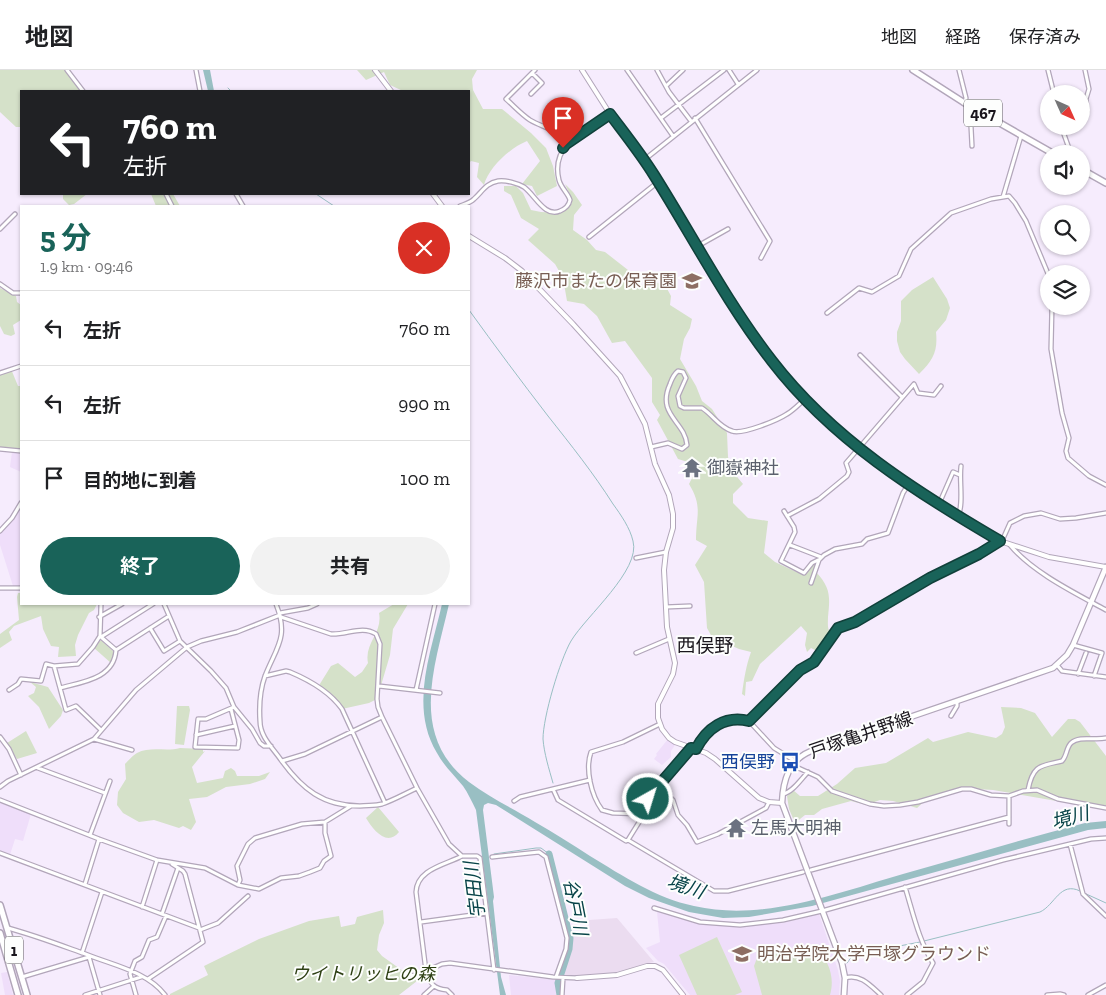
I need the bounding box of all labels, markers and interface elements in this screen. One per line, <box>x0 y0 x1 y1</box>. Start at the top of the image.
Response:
text: 地図 <box>25 22 73 51</box>
text: 地図 <box>881 26 917 48</box>
text: 経路 <box>945 26 981 48</box>
text: 保存済み <box>1009 26 1081 48</box>
north arrow <box>1040 85 1090 135</box>
map controls <box>1040 85 1090 315</box>
pin <box>542 97 584 148</box>
road number: 467 <box>964 99 1002 126</box>
icon: arrive <box>549 104 577 132</box>
text: 760 m <box>123 106 216 148</box>
icon: left <box>40 110 105 175</box>
button: sound <box>1040 145 1090 195</box>
text: 左折 <box>123 153 167 180</box>
button: search <box>1040 205 1090 255</box>
text: 5 分 <box>40 220 91 256</box>
button: close <box>398 222 450 274</box>
text: 1.9 km · 09:46 <box>40 257 133 276</box>
button: layers <box>1040 265 1090 315</box>
place label: 藤沢市またの保育園 <box>515 270 677 292</box>
school or university icon: 藤沢市またの保育園 <box>681 270 703 292</box>
icon: left <box>40 314 68 342</box>
text: 760 m <box>399 317 450 340</box>
text: 左折 <box>83 319 121 342</box>
icon: left <box>40 389 68 417</box>
text: 990 m <box>398 392 450 415</box>
text: 左折 <box>83 394 121 417</box>
temple icon: 御嶽神社 <box>681 457 703 479</box>
place label: 御嶽神社 <box>707 457 779 479</box>
icon: arrive <box>40 464 68 492</box>
text: 100 m <box>400 467 450 490</box>
text: 目的地に到着 <box>83 469 197 492</box>
button: 終了 <box>40 537 240 595</box>
button: 共有 <box>250 537 450 595</box>
district label: 西俣野 <box>676 634 734 657</box>
street label: 戸塚亀井野線 <box>806 707 916 763</box>
place label: 西俣野 <box>721 751 775 773</box>
bus stop icon: 西俣野 <box>779 751 801 773</box>
position arrow <box>621 772 673 824</box>
water label: 境川 <box>1049 801 1093 834</box>
temple icon: 左馬大明神 <box>725 817 747 839</box>
place label: 左馬大明神 <box>751 817 841 839</box>
water label: 宇田川 <box>459 858 489 920</box>
water label: 境川 <box>664 869 709 904</box>
water label: 谷戸川 <box>559 877 593 939</box>
road number: 1 <box>5 936 23 964</box>
school or university icon: 明治学院大学戸塚グラウンド <box>731 943 753 965</box>
place label: 明治学院大学戸塚グラウンド <box>757 943 991 965</box>
park label: ウイトリッヒの森 <box>291 963 437 985</box>

